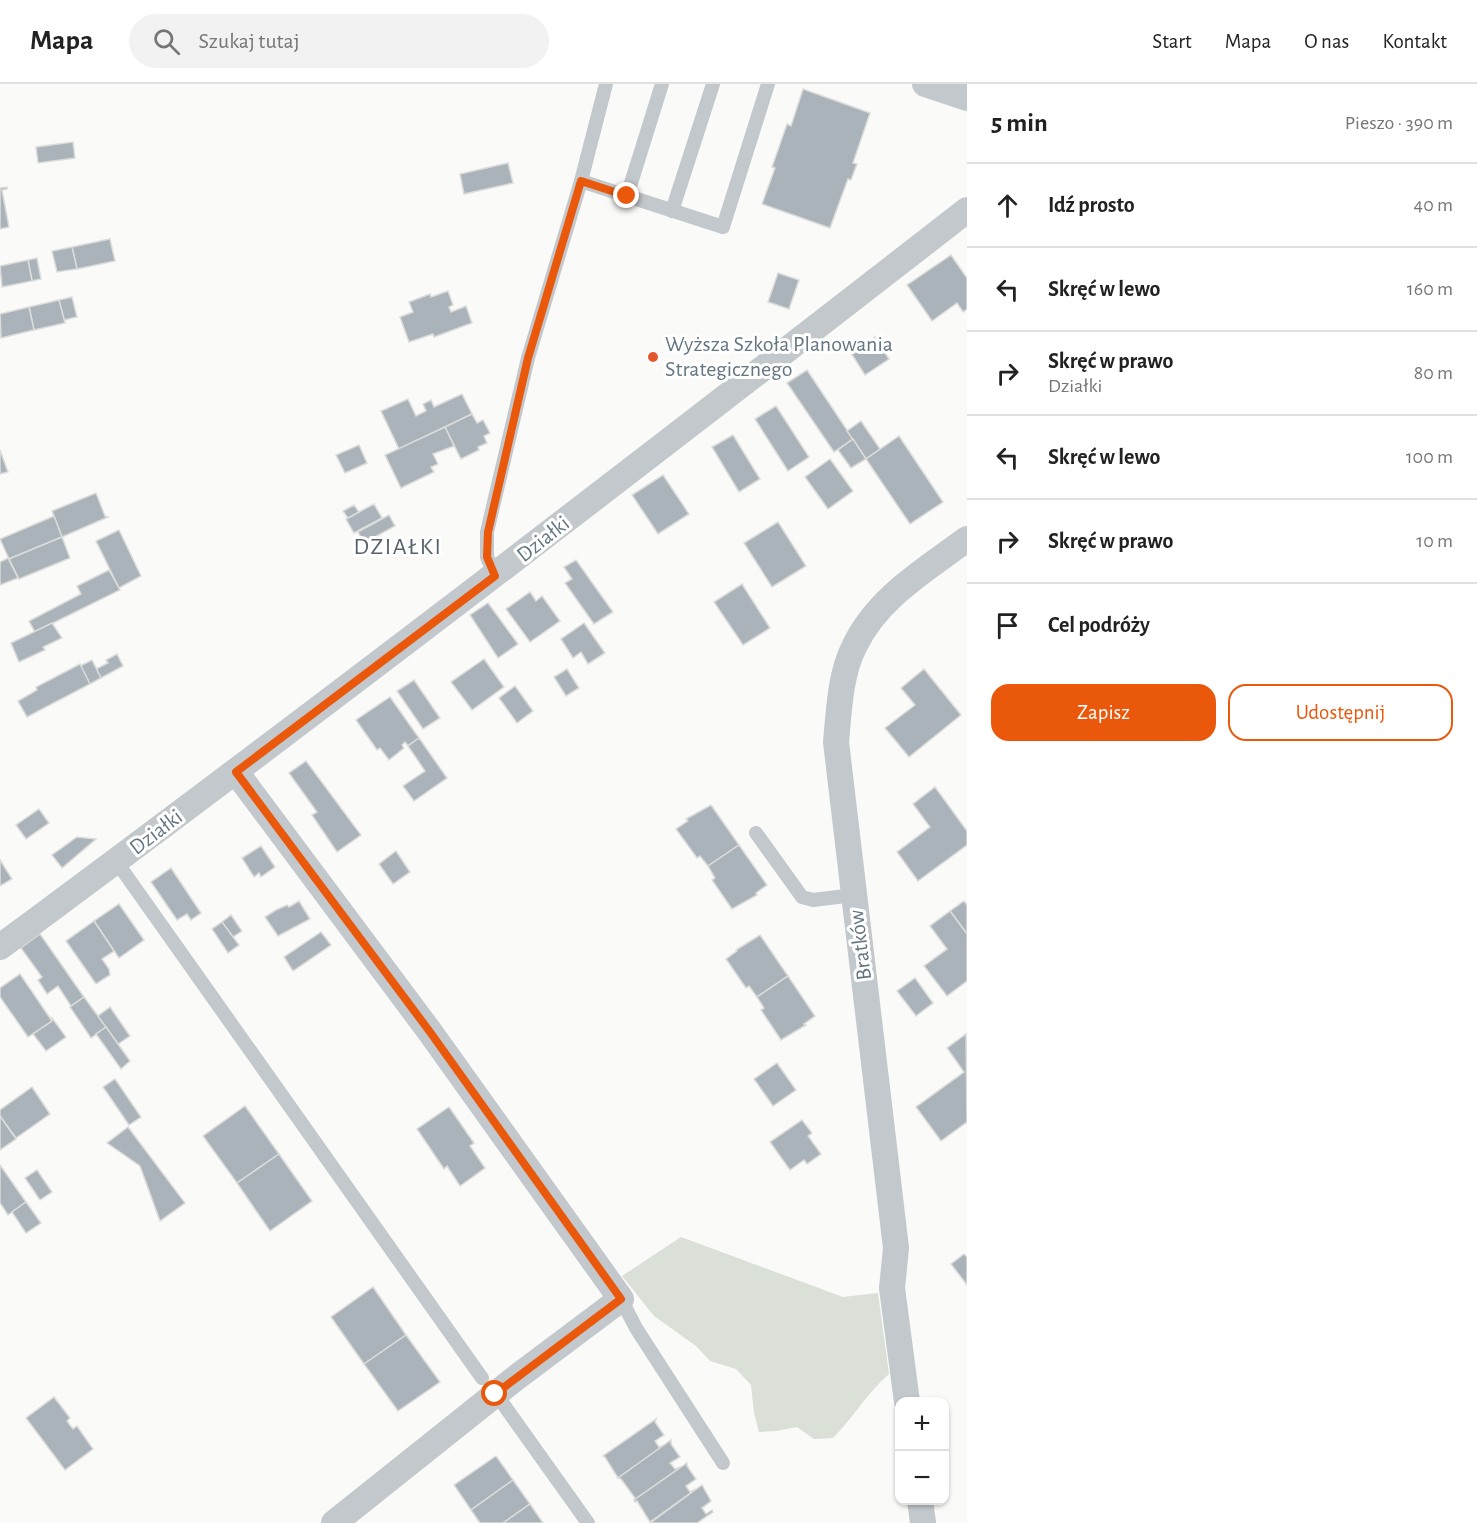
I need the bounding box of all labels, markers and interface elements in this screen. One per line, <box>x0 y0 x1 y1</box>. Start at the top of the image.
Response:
search box <box>129 14 549 68</box>
icon: search <box>150 25 183 58</box>
text: Mapa <box>30 27 93 55</box>
text: Szukaj tutaj <box>198 30 300 52</box>
text: Start <box>1152 31 1192 52</box>
text: Mapa <box>1225 31 1271 52</box>
text: O nas <box>1304 31 1349 52</box>
text: Kontakt <box>1382 31 1447 52</box>
text: 5 min <box>991 110 1048 136</box>
text: Pieszo · 390 m <box>1345 113 1453 133</box>
route end <box>613 182 639 208</box>
icon: ahead <box>991 189 1024 222</box>
text: Idź prosto <box>1048 194 1135 216</box>
text: 40 m <box>1414 195 1453 215</box>
icon: left <box>991 273 1024 306</box>
text: Skręć w lewo <box>1048 278 1160 300</box>
text: 160 m <box>1407 279 1453 299</box>
place label: Wyższa Szkoła Planowania Strategicznego <box>665 333 893 380</box>
marker: Wyższa Szkoła Planowania Strategicznego <box>646 350 660 364</box>
text: Skręć w prawo <box>1048 350 1173 372</box>
icon: right <box>991 357 1024 390</box>
text: 80 m <box>1414 363 1453 383</box>
text: Działki <box>1048 376 1102 396</box>
icon: left <box>991 441 1024 474</box>
text: Skręć w lewo <box>1048 446 1160 468</box>
text: 100 m <box>1406 447 1453 467</box>
street label: Działki <box>513 512 573 566</box>
icon: right <box>991 525 1024 558</box>
text: Skręć w prawo <box>1048 530 1173 552</box>
text: 10 m <box>1416 531 1453 551</box>
district label: DZIAŁKI <box>354 535 442 559</box>
icon: arrive <box>991 609 1024 642</box>
text: Cel podróży <box>1048 614 1150 636</box>
button: Zapisz <box>991 684 1216 741</box>
button: Udostępnij <box>1228 684 1453 741</box>
street label: Działki <box>125 805 187 859</box>
street label: Bratków <box>845 908 875 981</box>
route start <box>481 1380 507 1406</box>
map controls <box>895 1397 949 1505</box>
button: + <box>895 1397 949 1451</box>
button: − <box>895 1451 949 1505</box>

